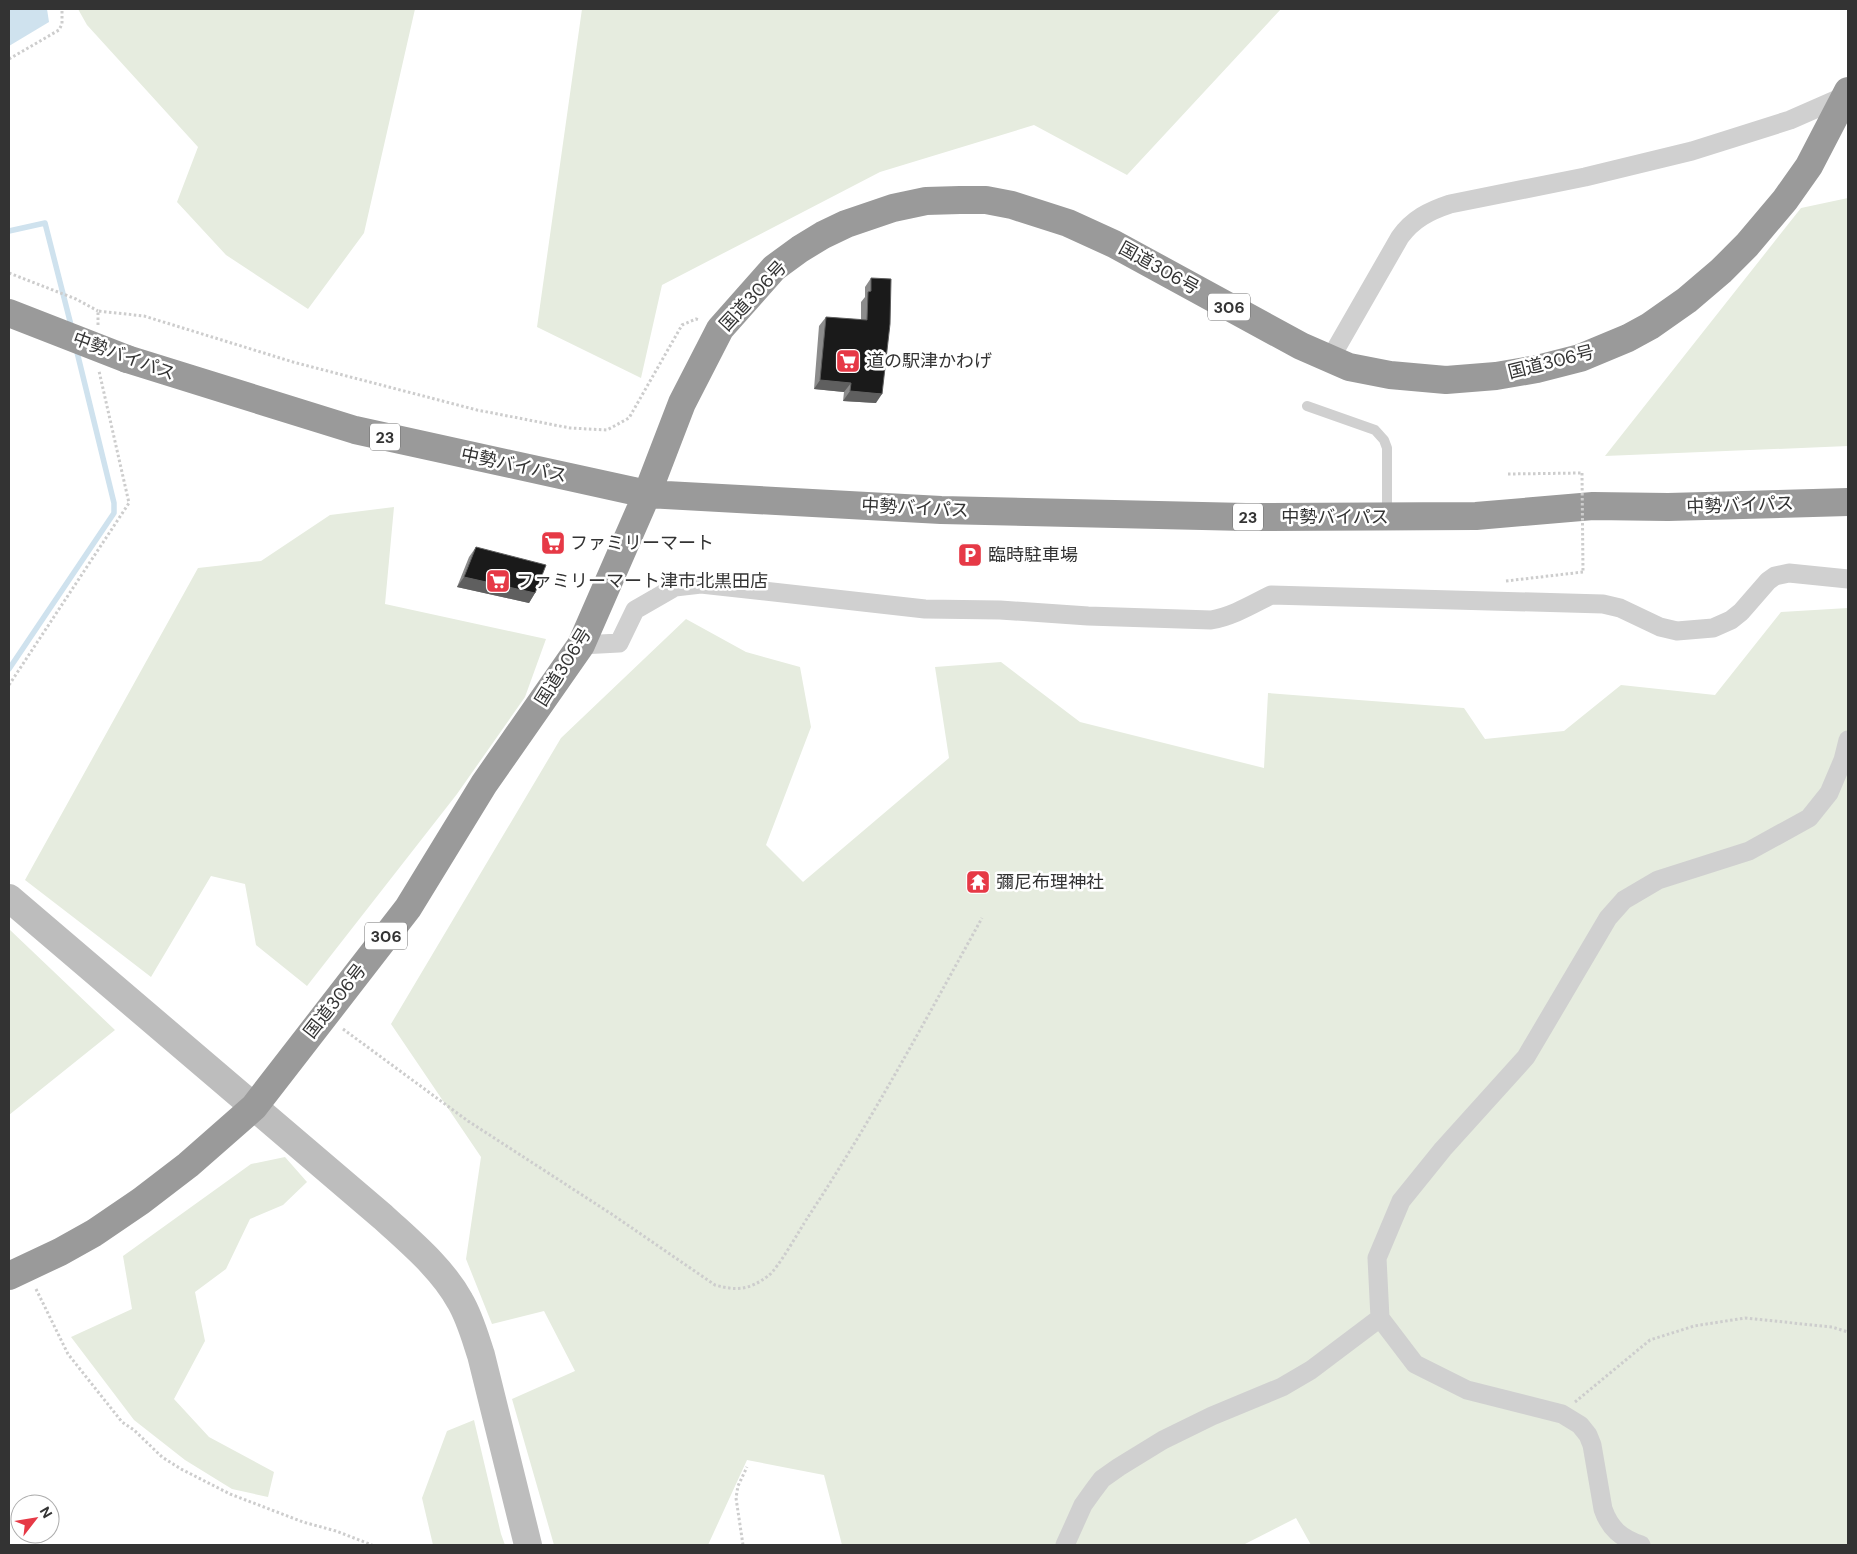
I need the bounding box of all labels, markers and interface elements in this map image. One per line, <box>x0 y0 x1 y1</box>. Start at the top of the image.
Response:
street label: 国道306号 <box>1115 236 1203 300</box>
street label: 国道306号 <box>714 256 792 336</box>
road number: 306 <box>1208 294 1250 320</box>
street label: 中勢バイパス <box>69 326 179 386</box>
street label: 国道306号 <box>1505 340 1597 384</box>
supermarket icon: 道の駅津かわげ <box>835 348 861 374</box>
place label: 道の駅津かわげ <box>866 349 992 373</box>
road number: 23 <box>370 424 400 451</box>
street label: 中勢バイパス <box>459 442 569 488</box>
street label: 中勢バイパス <box>1686 491 1794 519</box>
street label: 中勢バイパス <box>861 493 969 523</box>
road number: 23 <box>1233 504 1263 530</box>
street label: 中勢バイパス <box>1281 505 1389 529</box>
supermarket icon: ファミリーマート <box>540 530 566 556</box>
place label: ファミリーマート <box>570 531 714 555</box>
parking icon: 臨時駐車場 <box>957 542 983 568</box>
place label: 臨時駐車場 <box>988 543 1078 567</box>
supermarket icon: ファミリーマート津市北黒田店 <box>485 568 511 594</box>
place label: ファミリーマート津市北黒田店 <box>516 569 768 593</box>
street label: 国道306号 <box>529 623 597 711</box>
temple icon: 彌尼布理神社 <box>965 869 991 895</box>
place label: 彌尼布理神社 <box>996 870 1104 894</box>
road number: 306 <box>365 922 407 949</box>
street label: 国道306号 <box>298 959 372 1043</box>
north arrow <box>10 1494 60 1544</box>
text: N <box>36 1503 56 1521</box>

